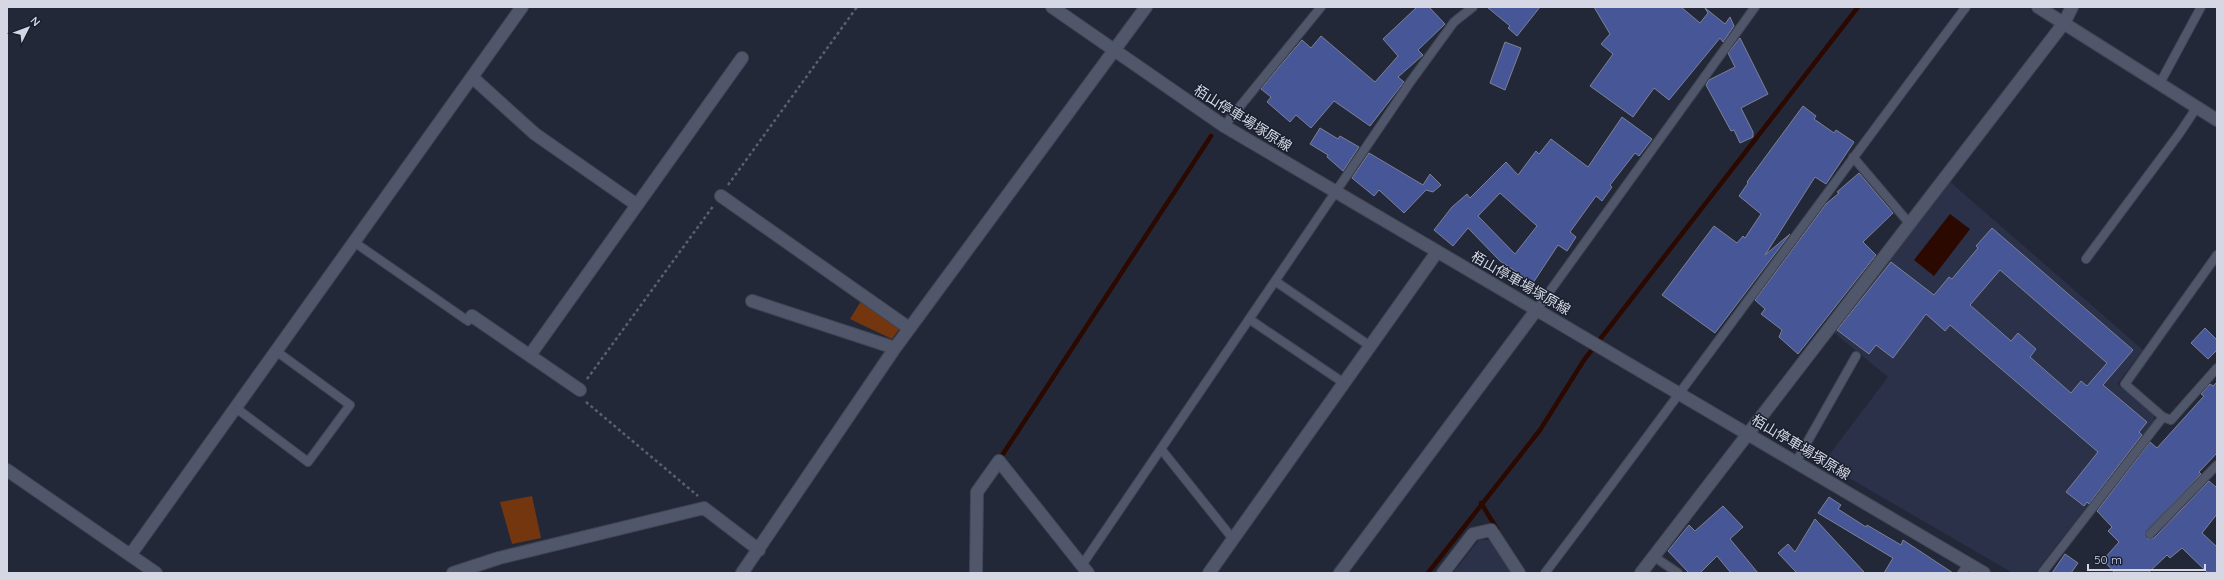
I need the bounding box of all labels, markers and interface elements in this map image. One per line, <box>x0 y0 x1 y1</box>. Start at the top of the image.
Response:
north arrow <box>8 8 48 48</box>
text: N <box>28 14 43 29</box>
street label: 栢山停車場塚原線 <box>1191 81 1295 155</box>
street label: 栢山停車場塚原線 <box>1468 247 1574 319</box>
street label: 栢山停車場塚原線 <box>1748 410 1854 484</box>
scale bar <box>2088 546 2205 572</box>
text: 50 m <box>2094 552 2122 567</box>

